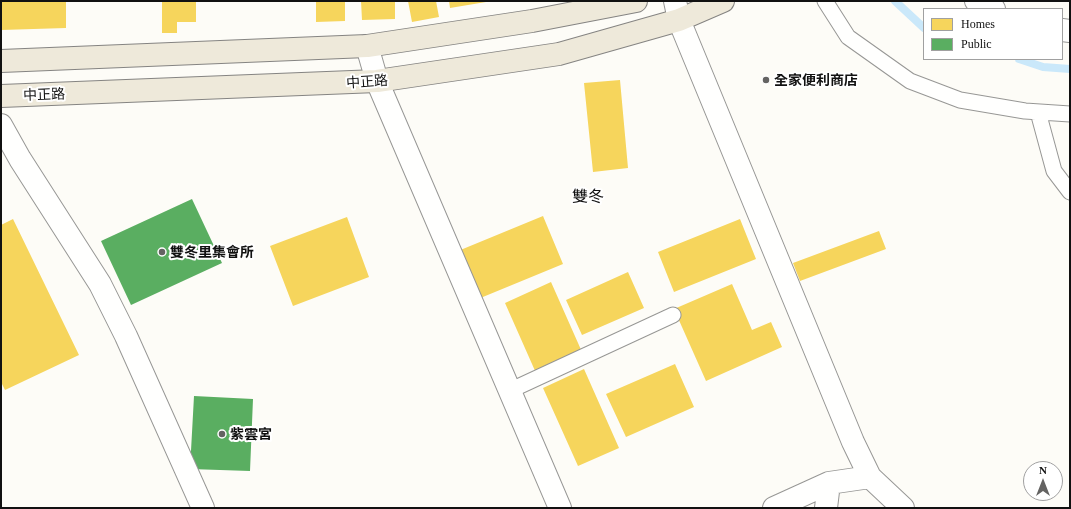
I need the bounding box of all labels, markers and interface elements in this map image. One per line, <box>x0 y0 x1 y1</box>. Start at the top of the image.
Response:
legend <box>923 8 1063 60</box>
text: Homes <box>961 17 995 31</box>
text: Public <box>961 37 992 51</box>
street label: 中正路 <box>345 71 389 91</box>
place label: 全家便利商店 <box>774 72 858 88</box>
marker: 全家便利商店 <box>761 75 771 85</box>
street label: 中正路 <box>23 85 65 103</box>
district label: 雙冬 <box>572 186 604 206</box>
place label: 雙冬里集會所 <box>170 244 254 260</box>
marker: 雙冬里集會所 <box>157 247 167 257</box>
place label: 紫雲宮 <box>230 426 272 442</box>
marker: 紫雲宮 <box>217 429 227 439</box>
north arrow <box>1023 461 1063 501</box>
text: N <box>1039 464 1047 476</box>

